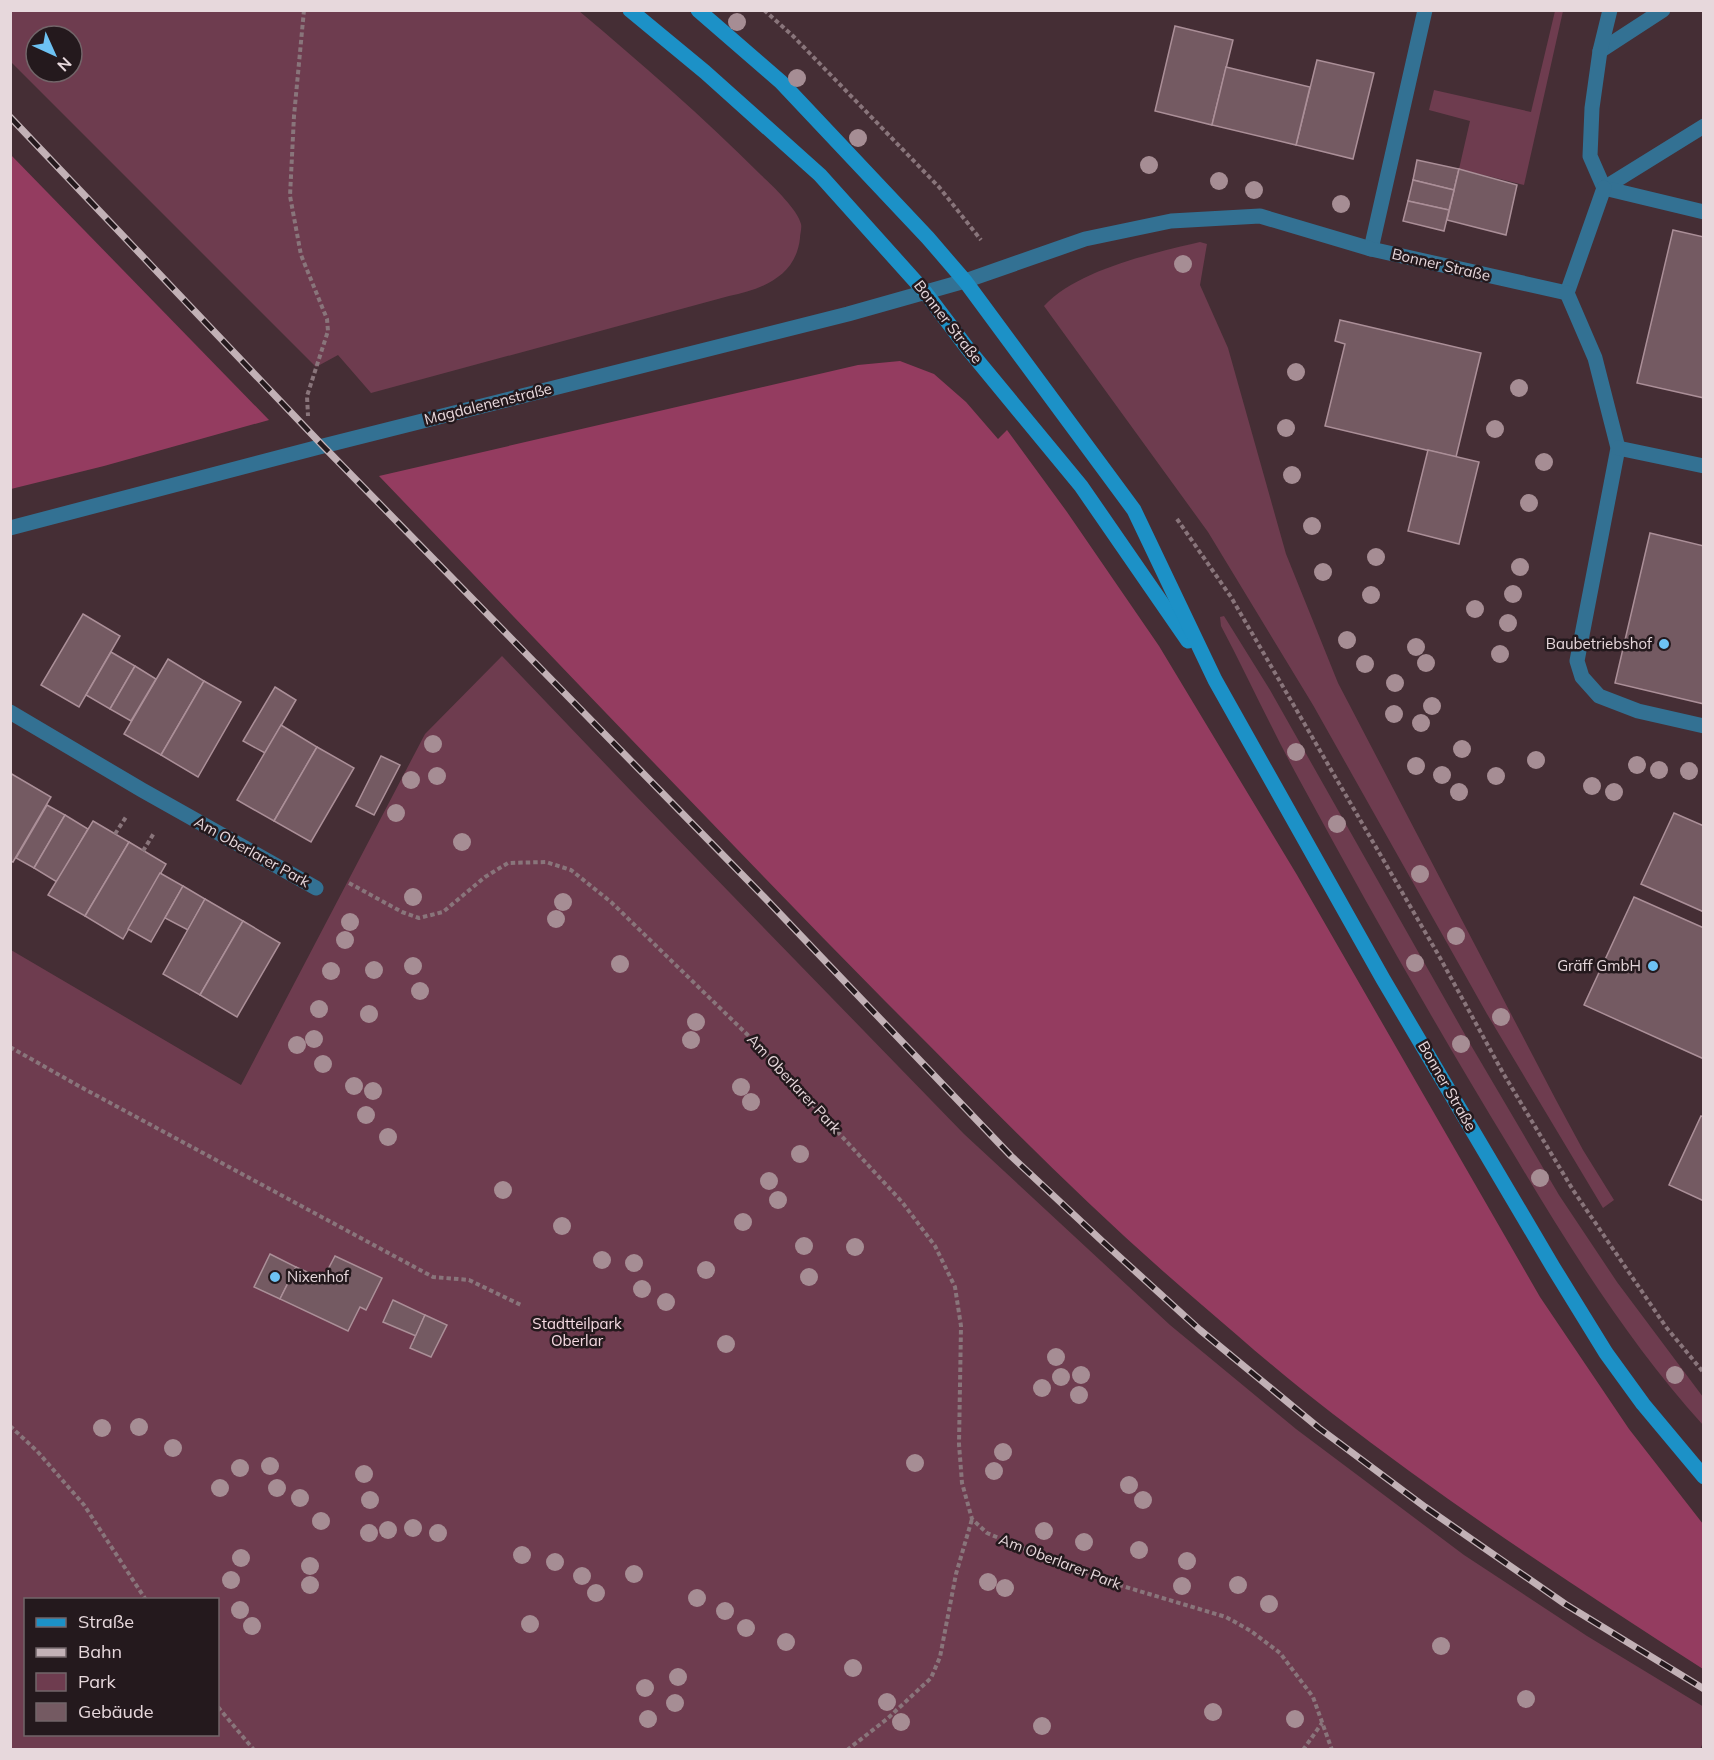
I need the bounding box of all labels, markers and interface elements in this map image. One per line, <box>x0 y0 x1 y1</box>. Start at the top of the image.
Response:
north arrow <box>24 24 84 84</box>
text: N <box>53 53 76 76</box>
street label: Bonner Straße <box>1390 244 1492 285</box>
street label: Bonner Straße <box>910 276 987 367</box>
street label: Magdalenenstraße <box>422 378 554 429</box>
place label: Baubetriebshof <box>1546 634 1653 653</box>
marker: Baubetriebshof <box>1657 637 1671 651</box>
street label: Am Oberlarer Park <box>191 812 314 891</box>
place label: Gräff GmbH <box>1557 956 1641 975</box>
marker: Gräff GmbH <box>1646 959 1660 973</box>
street label: Am Oberlarer Park <box>743 1030 846 1138</box>
street label: Bonner Straße <box>1414 1037 1481 1134</box>
place label: Nixenhof <box>287 1267 350 1286</box>
marker: Nixenhof <box>268 1270 282 1284</box>
park label: Stadtteilpark Oberlar <box>532 1314 622 1350</box>
street label: Am Oberlarer Park <box>996 1529 1124 1594</box>
legend <box>24 1598 219 1736</box>
text: Straße <box>78 1610 134 1633</box>
text: Bahn <box>78 1640 122 1663</box>
text: Park <box>78 1670 117 1693</box>
text: Gebäude <box>78 1700 154 1723</box>

